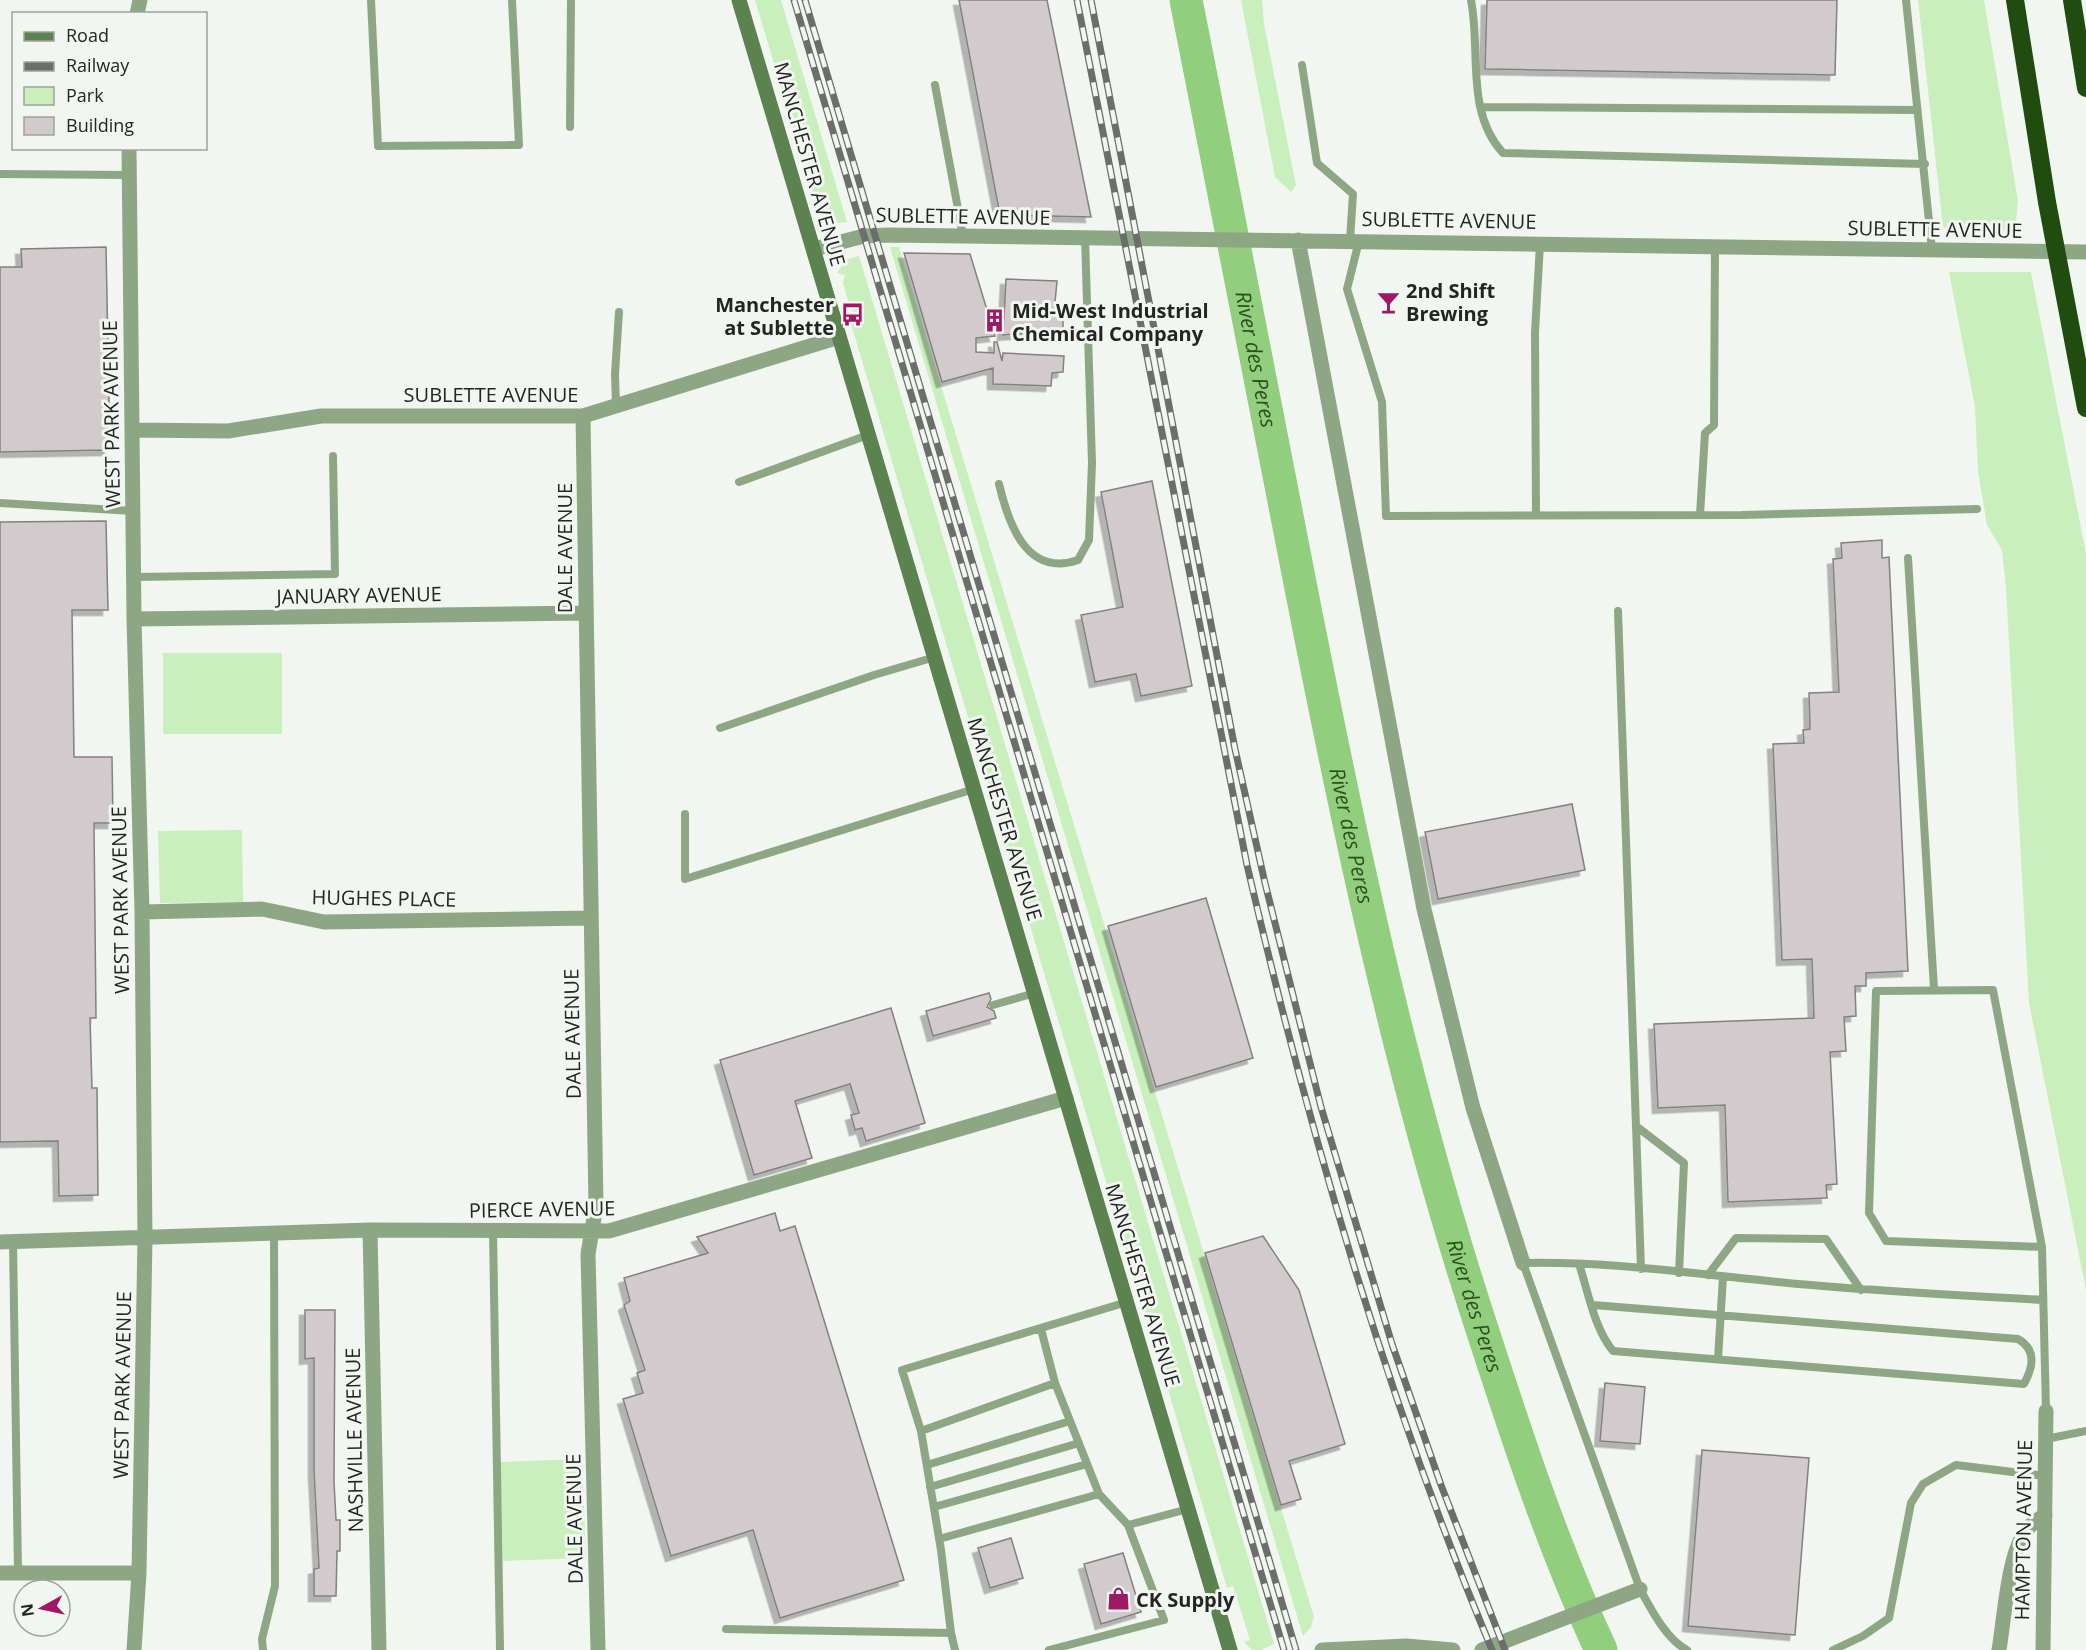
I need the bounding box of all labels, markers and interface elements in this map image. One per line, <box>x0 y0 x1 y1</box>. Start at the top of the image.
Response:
legend <box>12 12 207 150</box>
text: Road <box>66 23 109 47</box>
text: Railway <box>66 53 130 77</box>
street label: MANCHESTER AVENUE <box>768 59 852 269</box>
text: Park <box>66 83 104 107</box>
text: Building <box>66 113 134 137</box>
street label: SUBLETTE AVENUE <box>875 201 1051 231</box>
street label: SUBLETTE AVENUE <box>1361 205 1537 235</box>
street label: SUBLETTE AVENUE <box>1847 214 2023 244</box>
place label: 2nd Shift Brewing <box>1406 277 1495 327</box>
water label: River des Peres <box>1229 288 1283 430</box>
bar icon: 2nd Shift Brewing <box>1375 289 1401 315</box>
place label: Manchester at Sublette <box>715 291 834 341</box>
place label: Mid-West Industrial Chemical Company <box>1012 297 1209 347</box>
bus stop icon: Manchester at Sublette <box>839 302 865 328</box>
building icon: Mid-West Industrial Chemical Company <box>981 308 1007 334</box>
street label: WEST PARK AVENUE <box>96 320 126 508</box>
street label: SUBLETTE AVENUE <box>404 381 578 408</box>
street label: DALE AVENUE <box>551 483 578 613</box>
street label: JANUARY AVENUE <box>274 580 442 610</box>
street label: MANCHESTER AVENUE <box>961 714 1049 924</box>
water label: River des Peres <box>1323 765 1380 906</box>
street label: WEST PARK AVENUE <box>105 806 135 994</box>
street label: HUGHES PLACE <box>311 883 457 913</box>
street label: DALE AVENUE <box>557 969 587 1099</box>
street label: MANCHESTER AVENUE <box>1099 1180 1187 1390</box>
street label: PIERCE AVENUE <box>469 1194 615 1224</box>
water label: River des Peres <box>1441 1236 1509 1376</box>
street label: WEST PARK AVENUE <box>107 1291 137 1479</box>
street label: NASHVILLE AVENUE <box>339 1347 369 1533</box>
street label: HAMPTON AVENUE <box>2008 1439 2038 1621</box>
street label: DALE AVENUE <box>559 1454 589 1584</box>
north arrow <box>12 1578 72 1638</box>
shop icon: CK Supply <box>1105 1586 1131 1612</box>
place label: CK Supply <box>1136 1586 1235 1613</box>
text: N <box>15 1602 39 1618</box>

